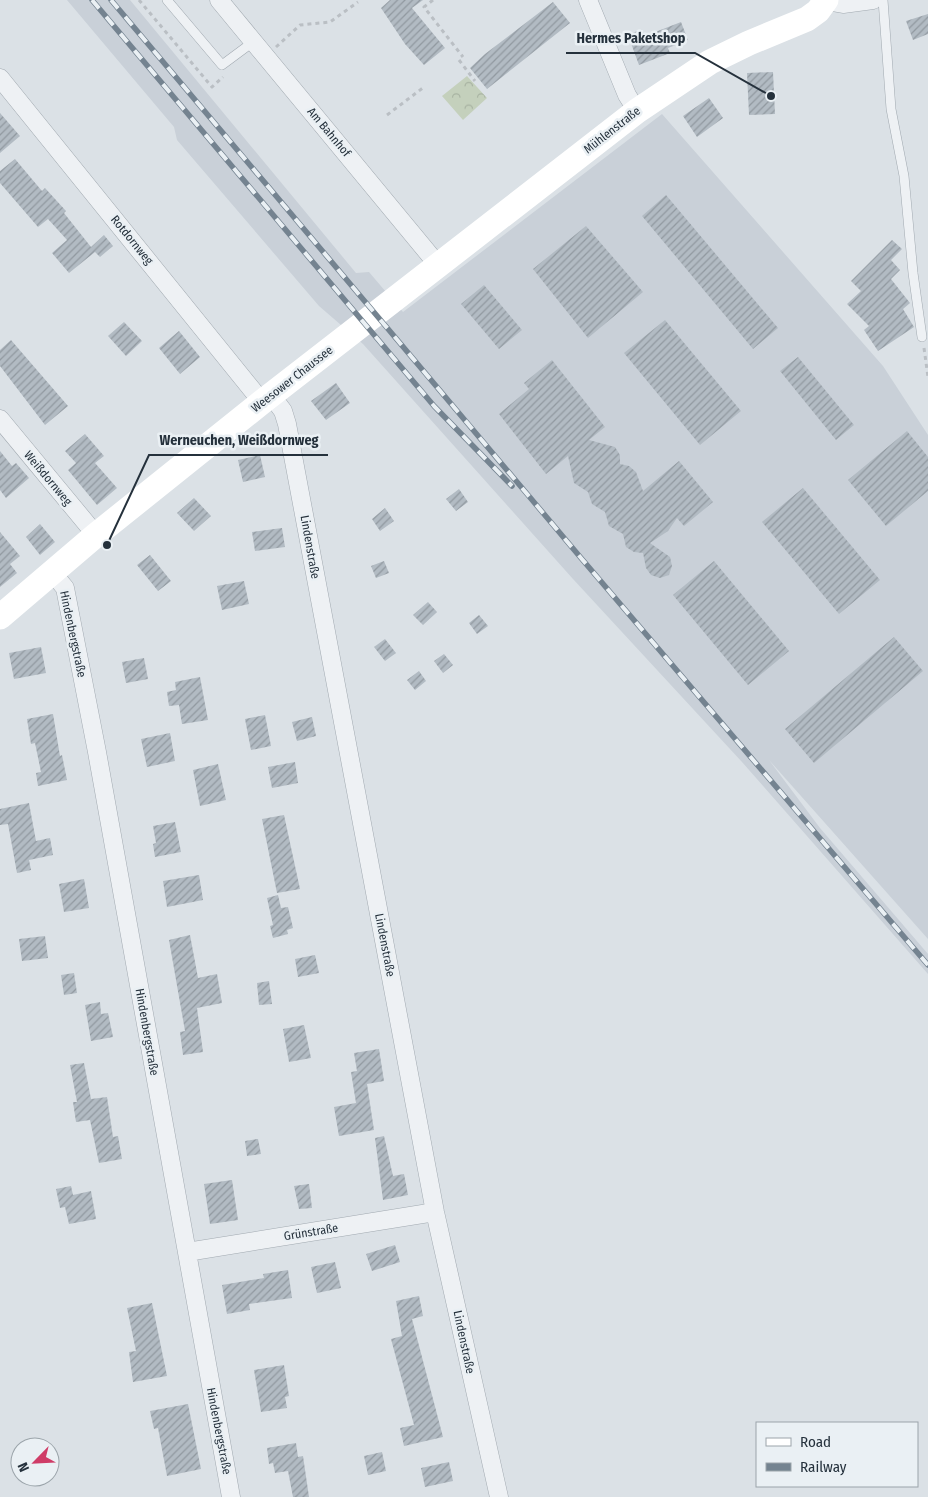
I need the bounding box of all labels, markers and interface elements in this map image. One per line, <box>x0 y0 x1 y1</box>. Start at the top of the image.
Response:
callout: Hermes Paketshop <box>566 24 695 53</box>
text: Hermes Paketshop <box>577 30 686 47</box>
street label: Mühlenstraße <box>581 104 643 156</box>
street label: Am Bahnhof <box>304 105 354 160</box>
street label: Rotdornweg <box>108 213 156 268</box>
street label: Weesower Chaussee <box>249 343 336 415</box>
callout: Werneuchen, Weißdornweg <box>149 426 328 455</box>
text: Werneuchen, Weißdornweg <box>160 432 318 449</box>
street label: Weißdornweg <box>21 448 75 508</box>
street label: Lindenstraße <box>298 514 323 580</box>
street label: Hindenbergstraße <box>57 589 89 679</box>
street label: Lindenstraße <box>372 912 398 978</box>
street label: Hindenbergstraße <box>132 987 162 1077</box>
street label: Grünstraße <box>283 1221 339 1243</box>
street label: Lindenstraße <box>450 1309 478 1375</box>
street label: Hindenbergstraße <box>204 1386 234 1476</box>
legend <box>756 1422 918 1487</box>
text: Road <box>800 1433 831 1451</box>
north arrow <box>10 1437 60 1487</box>
text: Railway <box>800 1458 847 1476</box>
text: N <box>14 1460 33 1474</box>

